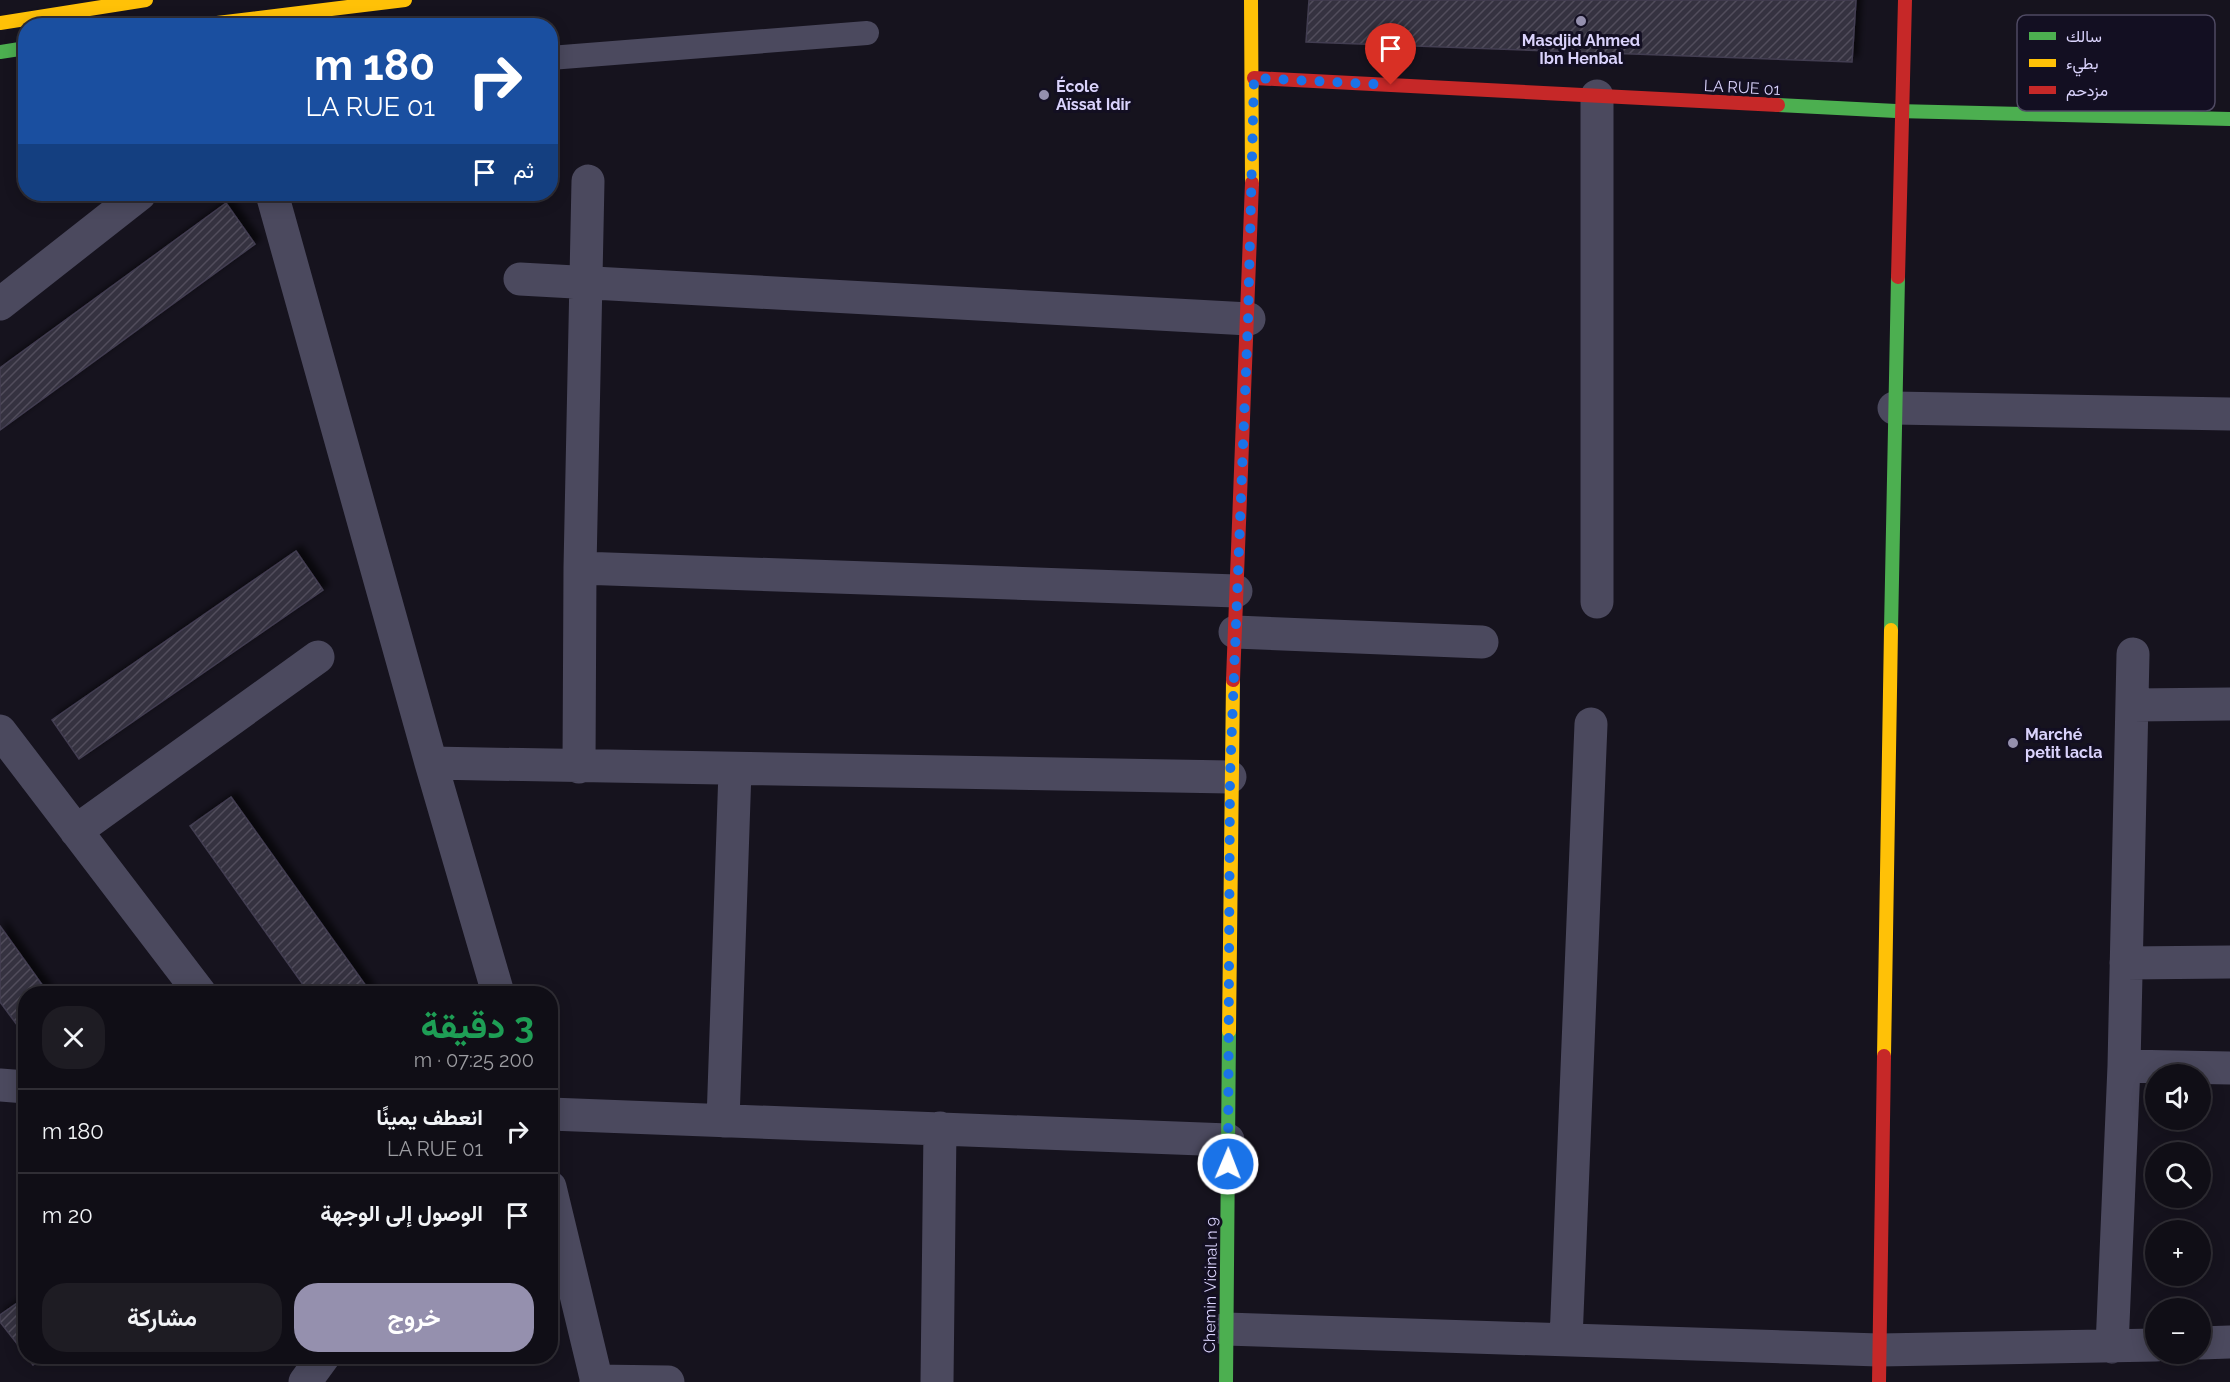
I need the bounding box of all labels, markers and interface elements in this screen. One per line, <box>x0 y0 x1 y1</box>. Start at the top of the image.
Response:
marker: Masdjid Ahmed Ibn Henbal <box>1574 14 1588 28</box>
legend <box>2017 15 2215 111</box>
pin <box>1365 23 1416 85</box>
text: سالك <box>2066 27 2102 46</box>
place label: Masdjid Ahmed Ibn Henbal <box>1522 31 1640 68</box>
icon: arrive <box>1374 32 1407 65</box>
text: 180 m <box>314 41 435 90</box>
icon: right <box>456 42 534 120</box>
text: بطيء <box>2066 54 2098 77</box>
place label: École Aïssat Idir <box>1056 76 1131 114</box>
street label: LA RUE 01 <box>1703 76 1781 99</box>
text: مزدحم <box>2066 81 2108 101</box>
marker: École Aïssat Idir <box>1037 88 1051 102</box>
text: LA RUE 01 <box>306 91 435 122</box>
icon: arrive <box>468 156 501 189</box>
text: ثم <box>513 157 534 183</box>
place label: Marché petit lacla <box>2025 725 2102 762</box>
marker: Marché petit lacla <box>2006 736 2020 750</box>
text: 3 دقيقة <box>420 1004 534 1046</box>
button: close <box>42 1006 105 1069</box>
text: 200 m · 07:25 <box>414 1048 534 1072</box>
map controls <box>2145 1064 2211 1364</box>
button: sound <box>2145 1064 2211 1130</box>
text: انعطف يمينًا <box>376 1104 483 1130</box>
icon: right <box>501 1115 534 1148</box>
text: 180 m <box>42 1118 104 1144</box>
position arrow <box>1196 1132 1260 1196</box>
text: LA RUE 01 <box>387 1137 483 1161</box>
button: search <box>2145 1142 2211 1208</box>
icon: arrive <box>501 1199 534 1232</box>
text: الوصول إلى الوجهة <box>320 1200 483 1226</box>
text: 20 m <box>42 1202 93 1228</box>
street label: Chemin Vicinal n 9 <box>1200 1217 1221 1353</box>
button: + <box>2145 1220 2211 1286</box>
button: مشاركة <box>42 1283 282 1352</box>
button: خروج <box>294 1283 534 1352</box>
button: − <box>2145 1298 2211 1364</box>

